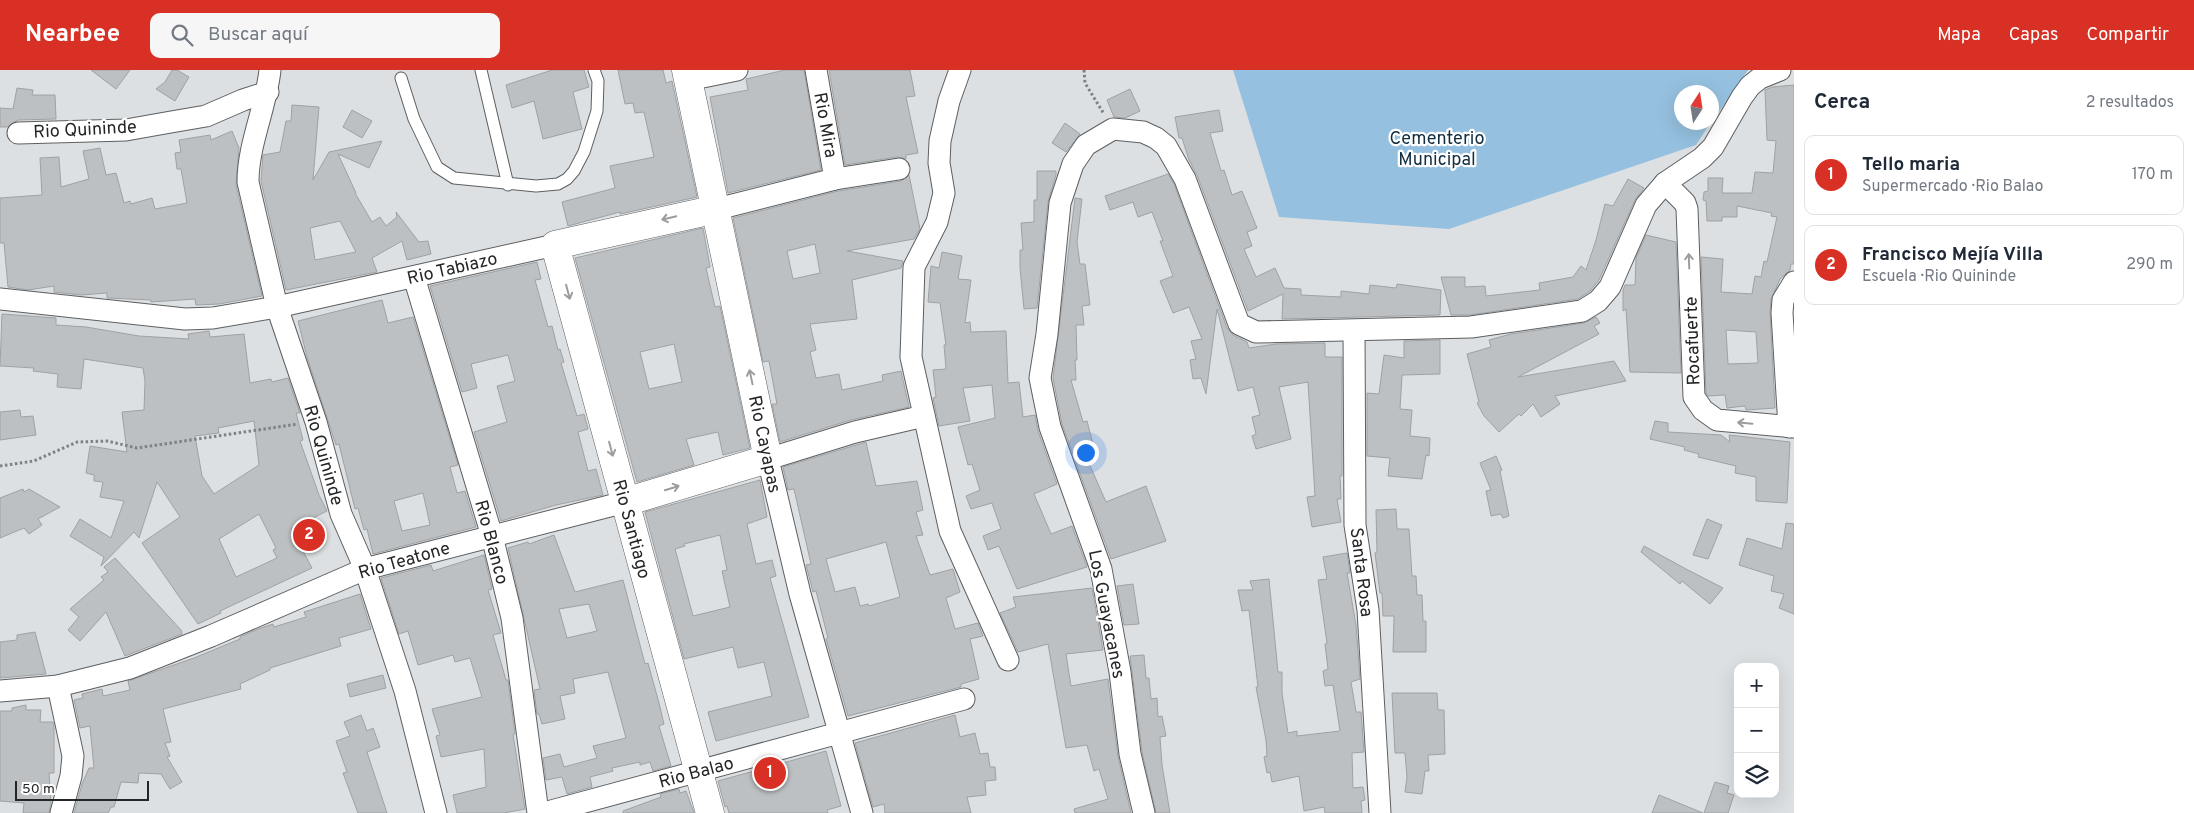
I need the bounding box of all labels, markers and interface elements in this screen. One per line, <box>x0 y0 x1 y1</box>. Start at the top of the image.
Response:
search box <box>150 13 500 58</box>
text: Nearbee <box>25 20 120 50</box>
icon: search <box>168 21 196 49</box>
text: Buscar aquí <box>208 23 308 47</box>
text: Mapa <box>1937 24 1981 47</box>
text: Capas <box>2009 24 2058 47</box>
text: Compartir <box>2086 24 2169 47</box>
north arrow <box>1674 85 1719 130</box>
text: Cerca <box>1814 89 1870 116</box>
street label: Rio Mira <box>807 91 842 160</box>
text: 2 resultados <box>2086 93 2174 113</box>
street label: Rio Quininde <box>33 116 137 145</box>
park label: Cementerio Municipal <box>1390 128 1484 172</box>
text: Tello maria <box>1862 153 1960 177</box>
text: 1 <box>1828 165 1834 185</box>
text: 170 m <box>2132 165 2173 185</box>
text: Supermercado · Rio Balao <box>1862 177 2043 197</box>
one-way arrow <box>661 214 677 223</box>
text: Francisco Mejía Villa <box>1862 243 2043 267</box>
street label: Rio Tabiazo <box>405 248 500 291</box>
one-way arrow <box>1684 254 1694 270</box>
text: 2 <box>1826 255 1836 275</box>
text: 290 m <box>2126 255 2173 275</box>
text: Escuela · Rio Quininde <box>1862 267 2016 287</box>
one-way arrow <box>564 284 573 300</box>
street label: Rocafuerte <box>1680 296 1707 386</box>
one-way arrow <box>746 369 755 385</box>
street label: Rio Cayapas <box>742 393 785 495</box>
street label: Rio Quininde <box>297 402 348 508</box>
one-way arrow <box>1738 418 1754 428</box>
your location <box>1073 440 1099 466</box>
one-way arrow <box>606 441 616 457</box>
street label: Rio Santiago <box>606 477 655 582</box>
one-way arrow <box>663 482 679 492</box>
street label: Rio Blanco <box>468 498 513 587</box>
pin: 2 <box>293 516 325 554</box>
street label: Santa Rosa <box>1344 526 1377 618</box>
street label: Rio Teatone <box>356 537 453 586</box>
street label: Los Guayacanes <box>1082 548 1129 681</box>
map controls <box>1734 663 1779 798</box>
button: + <box>1734 663 1779 708</box>
button: − <box>1734 708 1779 753</box>
street label: Rio Balao <box>656 752 736 794</box>
button: layers <box>1734 753 1779 798</box>
pin: 1 <box>754 754 786 792</box>
scale bar <box>15 778 149 801</box>
text: 50 m <box>22 781 55 798</box>

